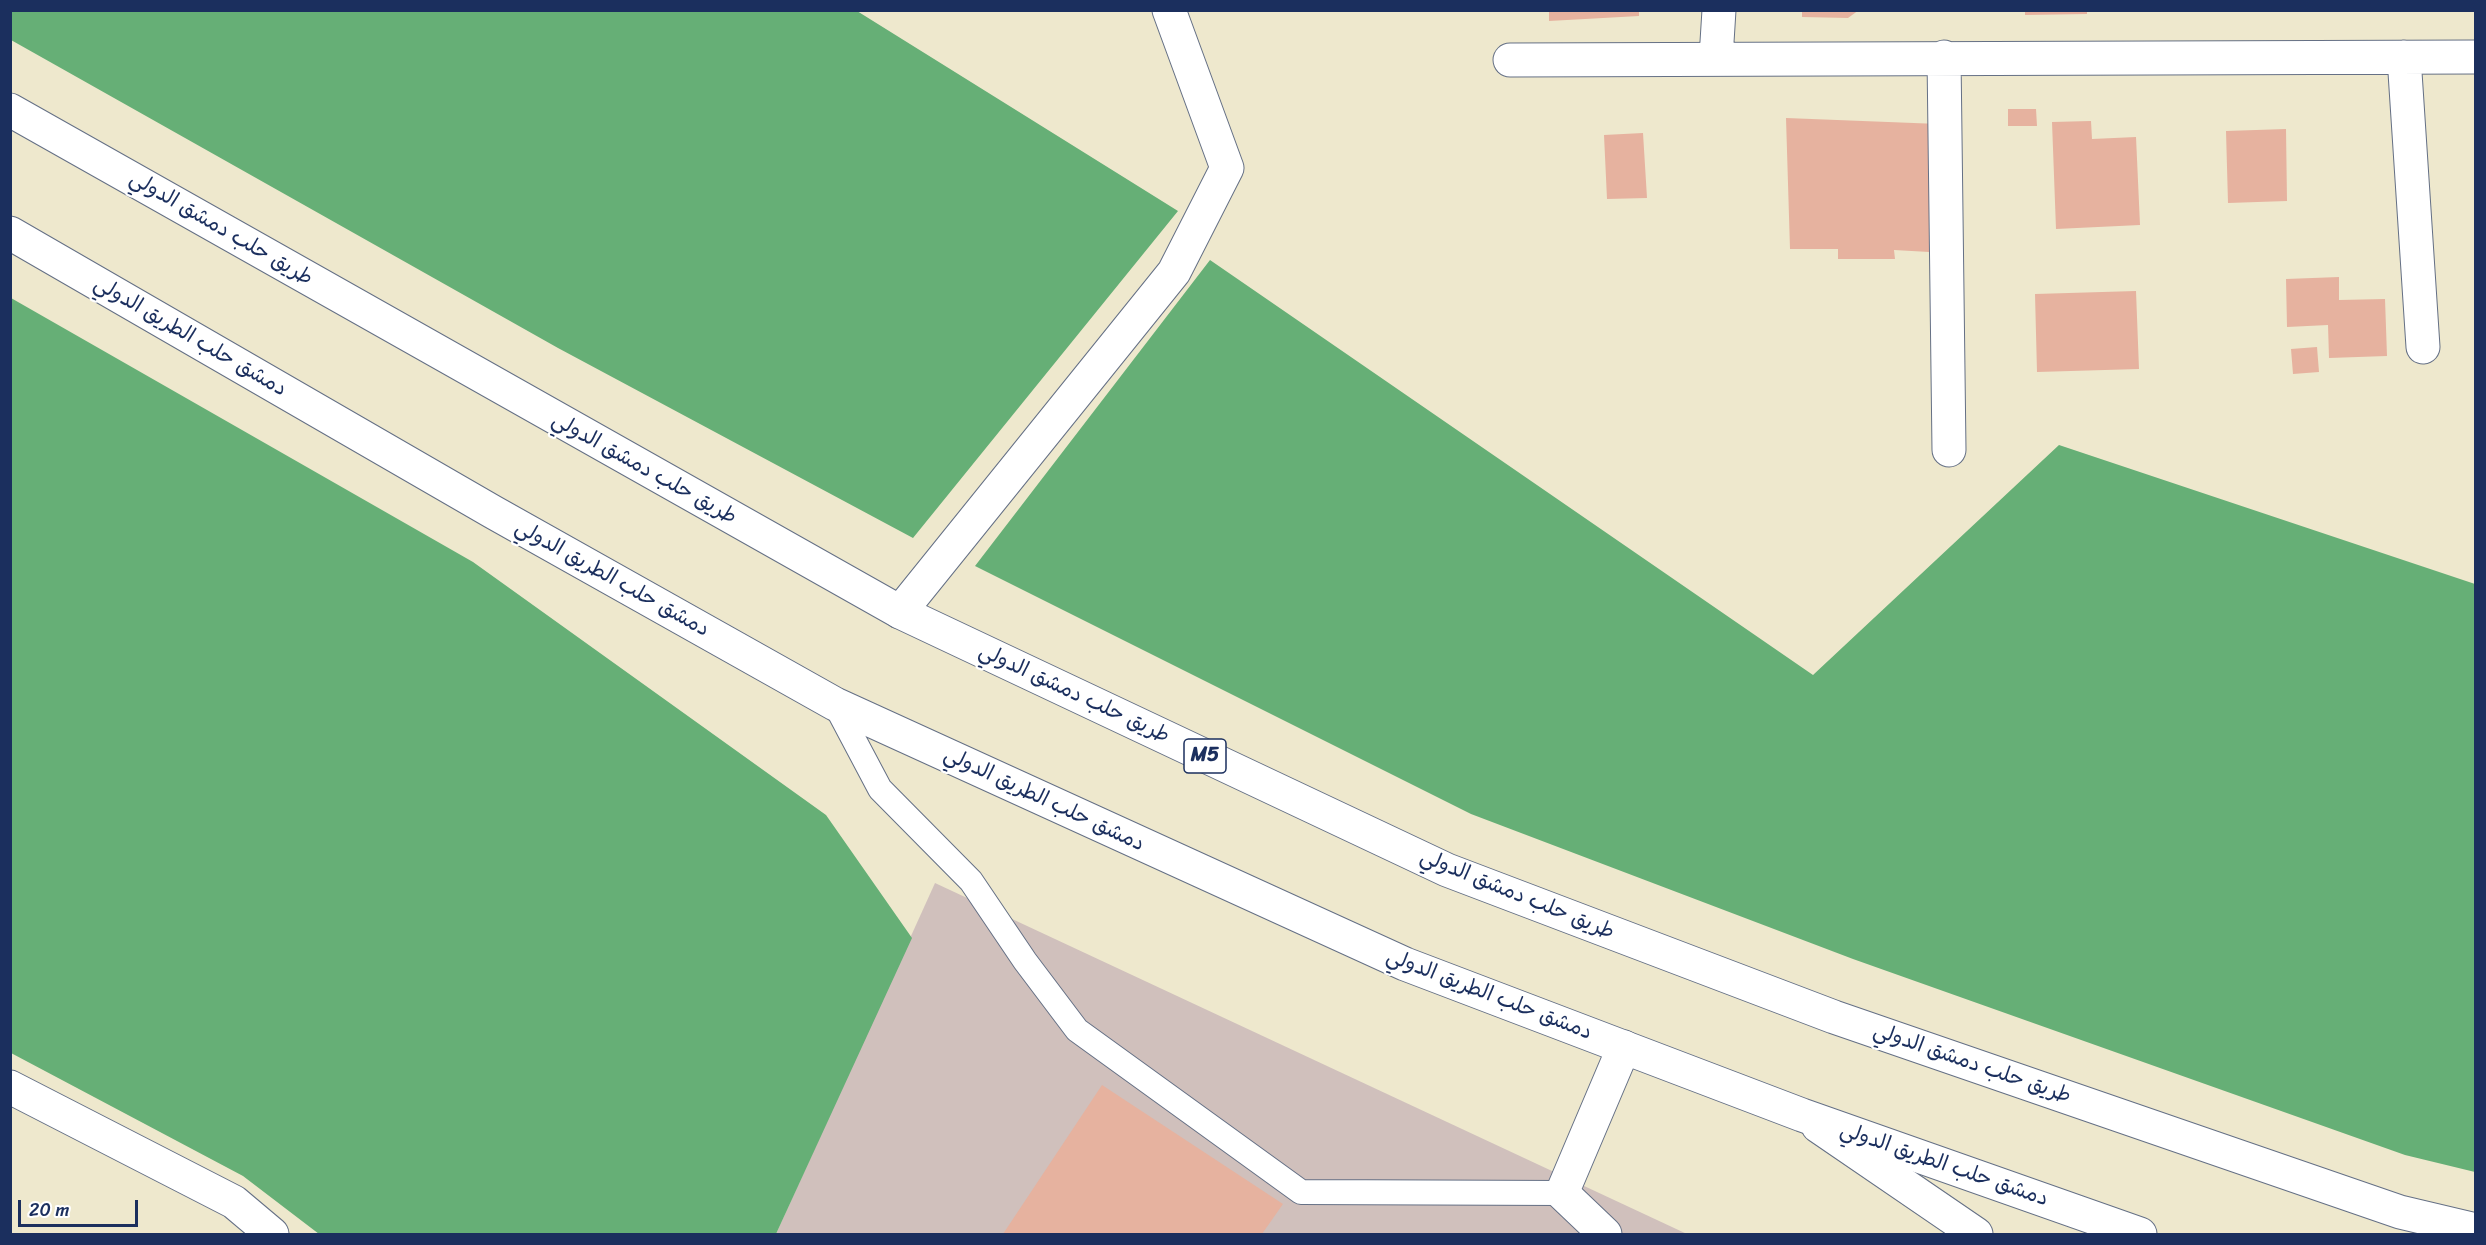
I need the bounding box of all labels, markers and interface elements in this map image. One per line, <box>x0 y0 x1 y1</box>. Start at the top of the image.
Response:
street label: طريق حلب دمشق الدولي <box>125 166 317 292</box>
street label: دمشق حلب الطريق الدولي <box>89 271 291 403</box>
street label: طريق حلب دمشق الدولي <box>547 408 741 530</box>
street label: دمشق حلب الطريق الدولي <box>510 515 714 643</box>
street label: طريق حلب دمشق الدولي <box>975 639 1173 749</box>
road number: M5 <box>1184 739 1226 773</box>
street label: دمشق حلب الطريق الدولي <box>940 742 1148 858</box>
street label: طريق حلب دمشق الدولي <box>1416 844 1618 946</box>
street label: دمشق حلب الطريق الدولي <box>1383 944 1595 1046</box>
street label: طريق حلب دمشق الدولي <box>1870 1018 2074 1110</box>
street label: دمشق حلب الطريق الدولي <box>1837 1118 2051 1212</box>
scale bar <box>21 1188 141 1226</box>
text: 20 m <box>29 1194 69 1226</box>

